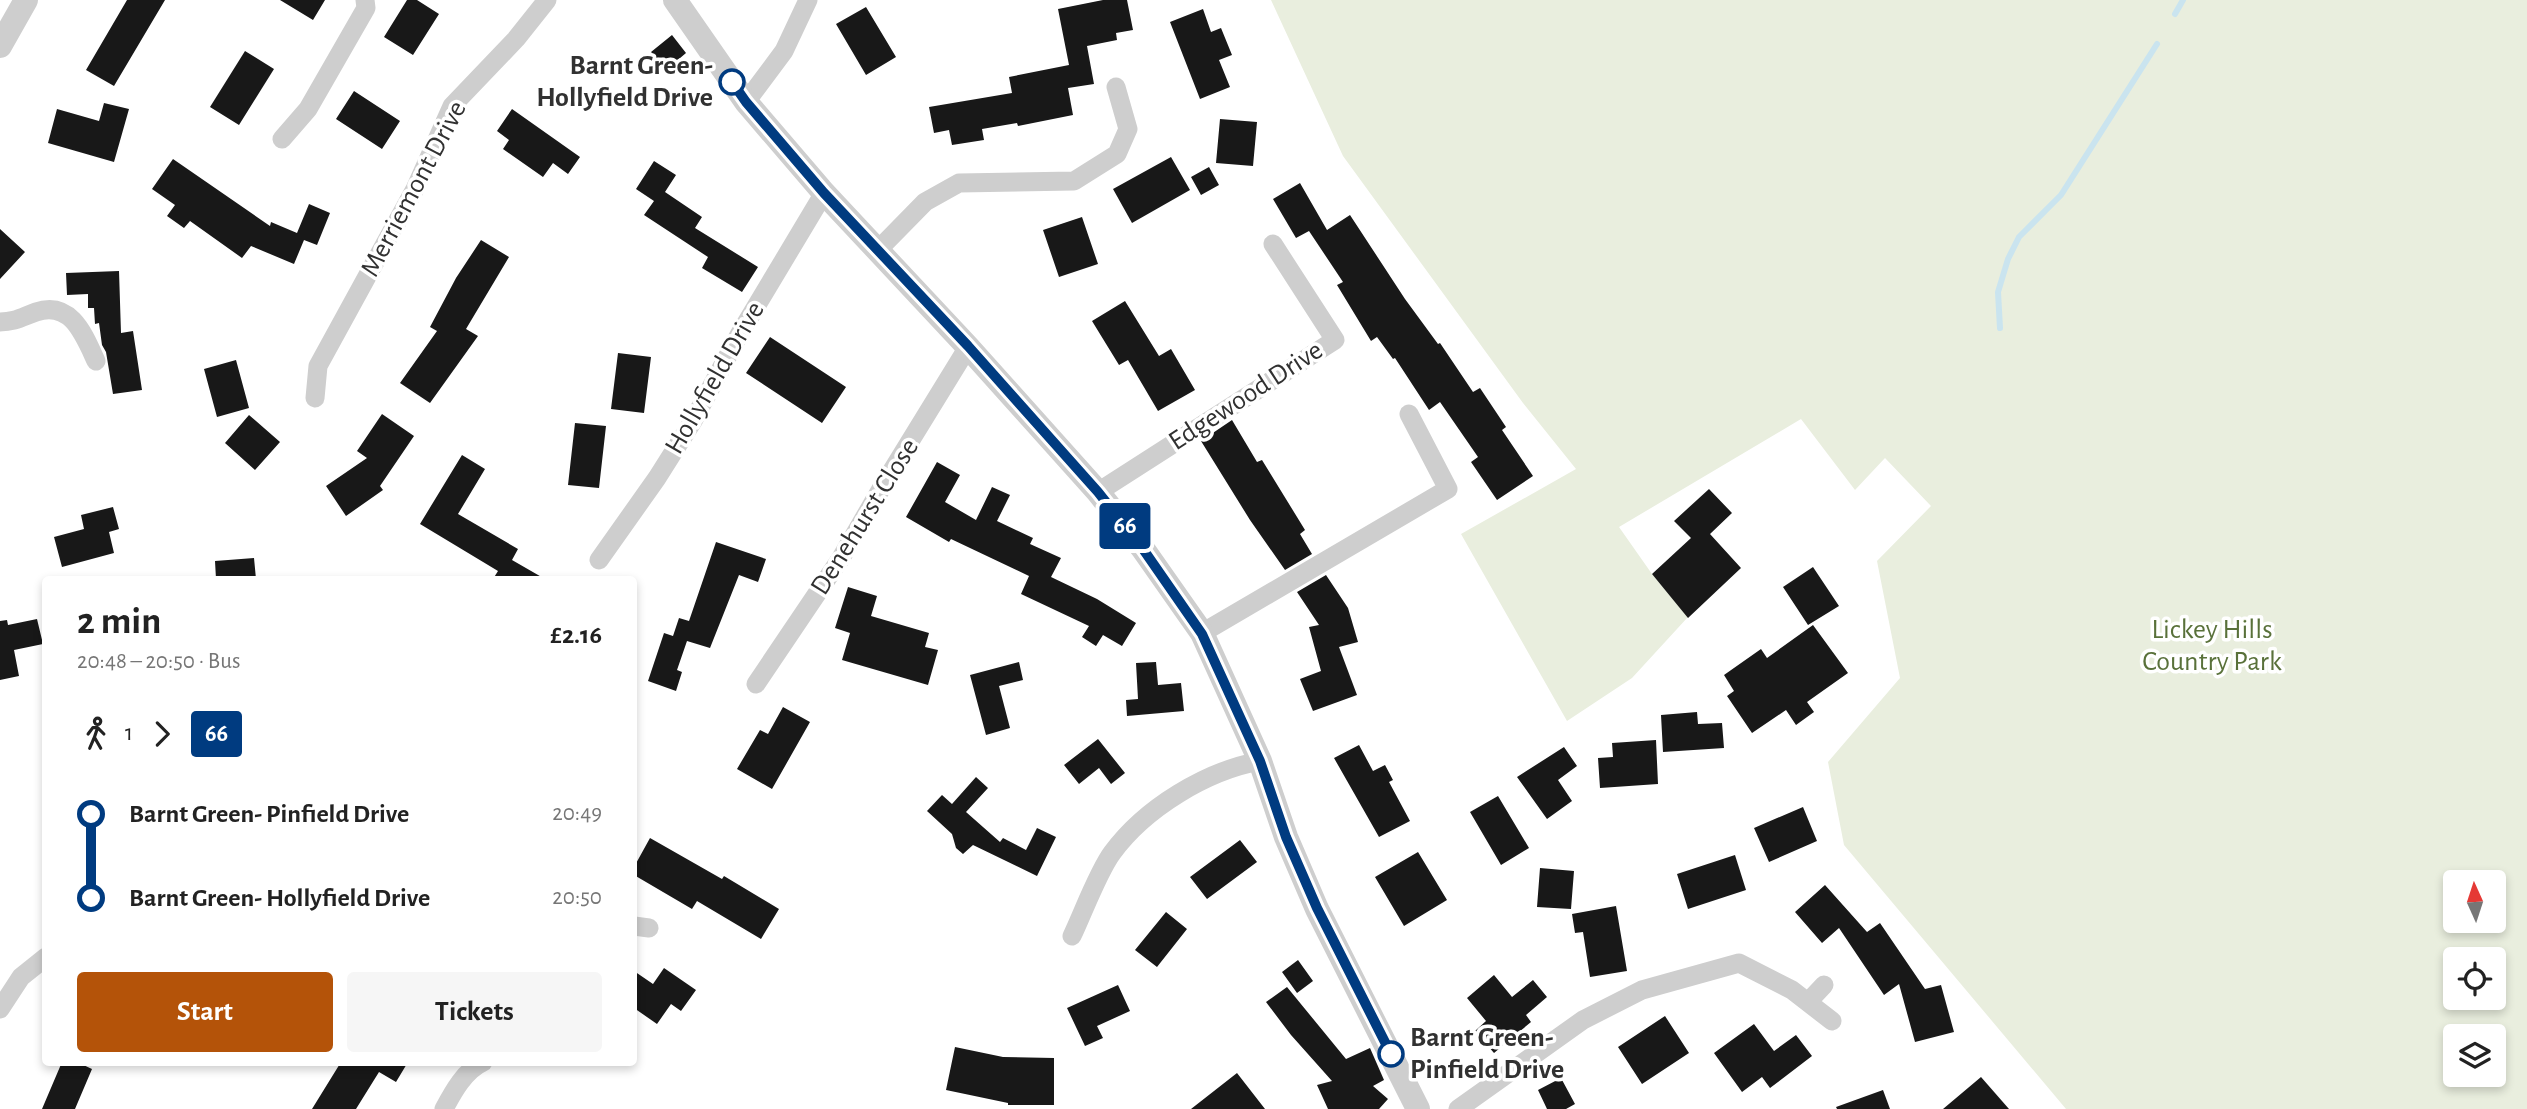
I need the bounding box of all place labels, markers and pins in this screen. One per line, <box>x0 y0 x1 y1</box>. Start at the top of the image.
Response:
place label: Barnt Green- Hollyfield Drive <box>536 52 713 112</box>
marker: Barnt Green- Hollyfield Drive <box>719 69 745 95</box>
place label: Barnt Green- Pinfield Drive <box>1410 1024 1564 1084</box>
marker: Barnt Green- Pinfield Drive <box>1378 1041 1404 1067</box>

